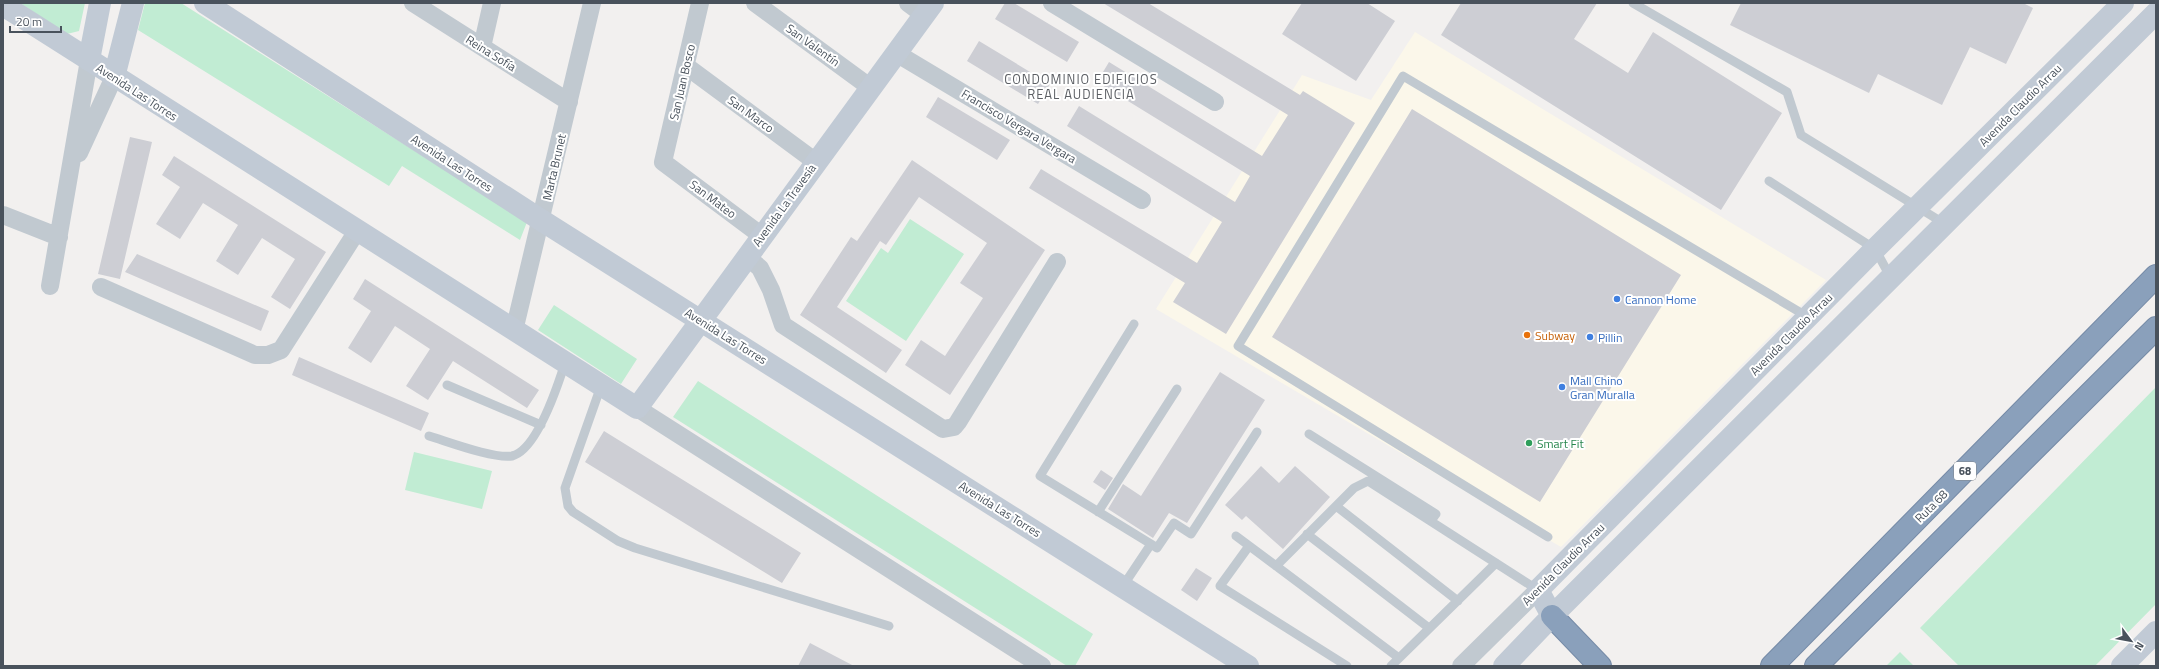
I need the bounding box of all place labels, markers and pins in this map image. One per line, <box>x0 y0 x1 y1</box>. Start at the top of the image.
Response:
place label: Cannon Home <box>1625 290 1696 309</box>
marker: Cannon Home <box>1612 294 1622 304</box>
place label: Subway <box>1535 326 1575 345</box>
place label: Pillin <box>1598 328 1622 347</box>
marker: Subway <box>1522 330 1532 340</box>
marker: Pillin <box>1585 332 1595 342</box>
place label: Mall Chino Gran Muralla <box>1570 371 1635 404</box>
marker: Mall Chino Gran Muralla <box>1557 382 1567 392</box>
place label: Smart Fit <box>1537 434 1584 453</box>
marker: Smart Fit <box>1524 438 1534 448</box>

